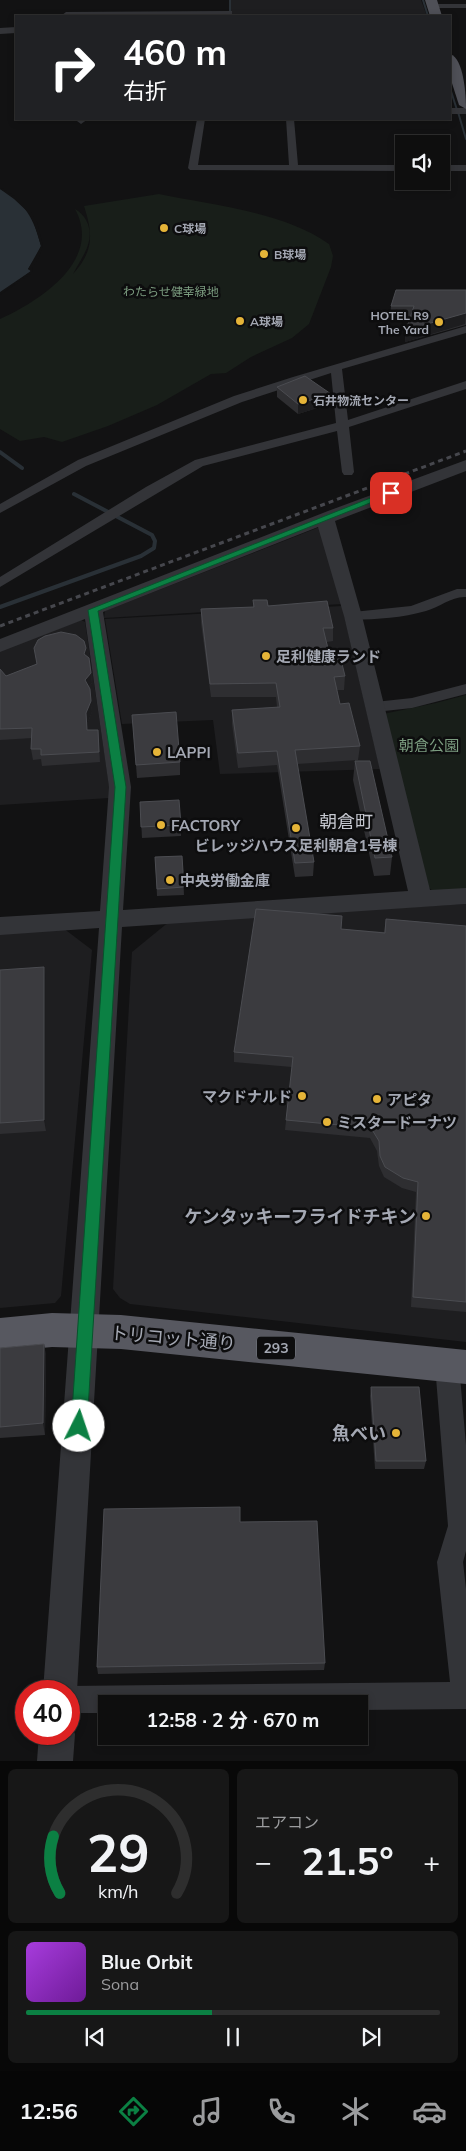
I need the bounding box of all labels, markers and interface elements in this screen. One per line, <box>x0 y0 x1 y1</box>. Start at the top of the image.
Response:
text: 460 m <box>123 30 227 74</box>
icon: right <box>40 35 105 100</box>
text: 右折 <box>123 77 167 105</box>
map controls <box>395 135 450 190</box>
button: sound <box>395 135 450 190</box>
place label: C球場 <box>174 221 206 236</box>
marker: C球場 <box>158 222 170 234</box>
place label: B球場 <box>274 247 306 262</box>
marker: B球場 <box>258 248 270 260</box>
park label: わたらせ健幸緑地 <box>123 284 219 299</box>
place label: HOTEL R9 The Yard <box>371 308 429 337</box>
place label: A球場 <box>250 314 283 329</box>
marker: A球場 <box>234 315 246 327</box>
marker: HOTEL R9 The Yard <box>433 316 445 328</box>
place label: 石井物流センター <box>313 393 409 408</box>
marker: 石井物流センター <box>297 394 309 406</box>
pin <box>370 472 412 514</box>
icon: arrive <box>377 479 405 507</box>
place label: 足利健康ランド <box>276 647 381 666</box>
marker: 足利健康ランド <box>260 650 272 662</box>
park label: 朝倉公園 <box>399 736 459 755</box>
place label: LAPPI <box>167 743 211 762</box>
marker: LAPPI <box>151 746 163 758</box>
district label: 朝倉町 <box>319 810 373 833</box>
place label: FACTORY <box>171 816 241 835</box>
marker: FACTORY <box>155 819 167 831</box>
marker: ビレッジハウス足利朝倉1号棟 <box>290 822 302 834</box>
place label: ビレッジハウス足利朝倉1号棟 <box>194 836 398 855</box>
place label: 中央労働金庫 <box>180 871 270 890</box>
marker: 中央労働金庫 <box>164 874 176 886</box>
place label: マクドナルド <box>202 1087 292 1106</box>
marker: マクドナルド <box>296 1090 308 1102</box>
place label: アピタ <box>387 1090 432 1109</box>
marker: アピタ <box>371 1093 383 1105</box>
place label: ミスタードーナツ <box>337 1113 457 1132</box>
marker: ミスタードーナツ <box>321 1116 333 1128</box>
place label: ケンタッキーフライドチキン <box>184 1205 416 1228</box>
marker: ケンタッキーフライドチキン <box>420 1210 432 1222</box>
street label: トリコット通り <box>109 1321 237 1355</box>
road number: 293 <box>257 1336 295 1360</box>
position arrow <box>52 1399 104 1451</box>
place label: 魚べい <box>332 1422 386 1445</box>
marker: 魚べい <box>390 1427 402 1439</box>
speed limit sign: 40 <box>15 1680 80 1745</box>
text: 12:58 · 2 分 · 670 m <box>147 1708 319 1732</box>
text: エアコン <box>255 1812 319 1832</box>
text: 29 <box>87 1820 150 1885</box>
text: 21.5° <box>301 1837 394 1885</box>
text: − <box>255 1844 272 1879</box>
text: + <box>423 1844 440 1879</box>
text: km/h <box>98 1880 139 1902</box>
text: Blue Orbit <box>101 1950 192 1974</box>
text: Sona <box>101 1974 139 1994</box>
icon: previous <box>81 2023 109 2051</box>
icon: pause <box>219 2023 247 2051</box>
icon: next <box>357 2023 385 2051</box>
icon: directions <box>116 2094 151 2129</box>
icon: music <box>190 2094 225 2129</box>
icon: phone <box>264 2094 299 2129</box>
icon: climate <box>338 2094 373 2129</box>
icon: car <box>412 2094 447 2129</box>
text: 12:56 <box>19 2097 78 2125</box>

